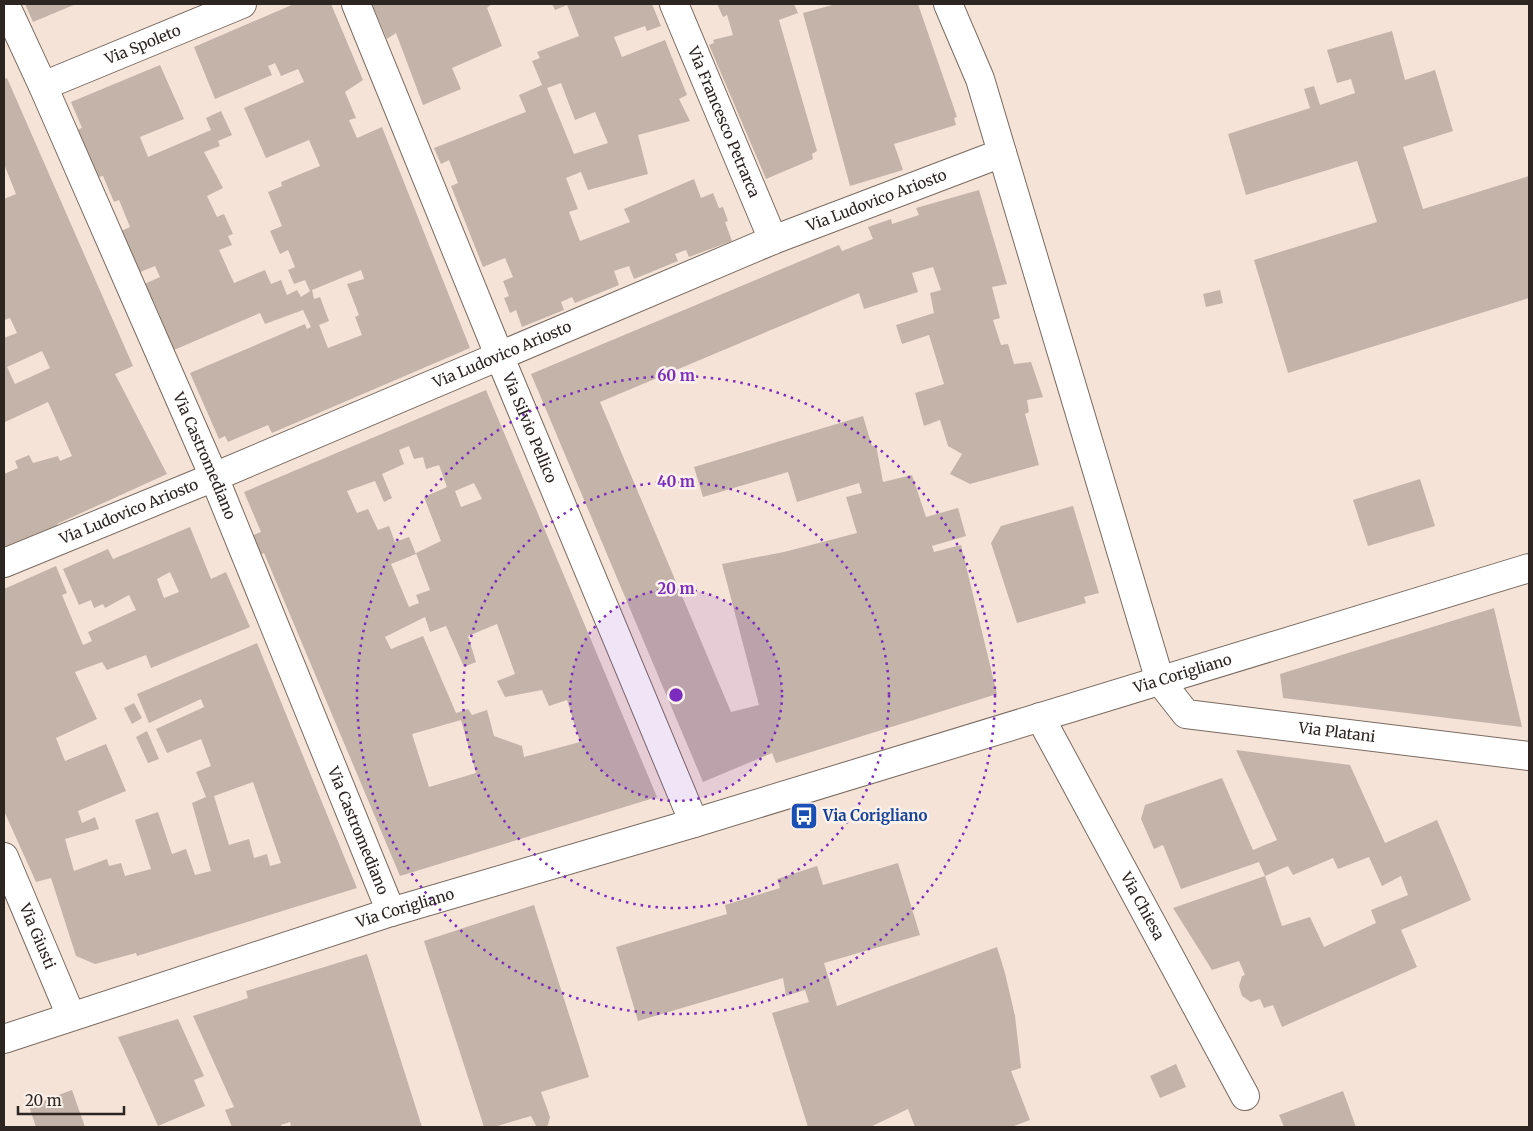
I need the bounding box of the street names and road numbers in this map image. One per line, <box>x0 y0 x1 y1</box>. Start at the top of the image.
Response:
street label: Via Spoleto <box>101 20 184 69</box>
street label: Via Francesco Petrarca <box>683 43 764 200</box>
street label: Via Ludovico Ariosto <box>803 165 949 236</box>
street label: Via Ludovico Ariosto <box>429 317 574 392</box>
street label: Via Silvio Pellico <box>498 369 561 486</box>
street label: Via Castromediano <box>169 388 240 522</box>
street label: Via Ludovico Ariosto <box>56 474 201 549</box>
street label: Via Corigliano <box>1130 649 1234 697</box>
street label: Via Platani <box>1297 718 1377 746</box>
street label: Via Castromediano <box>324 763 393 897</box>
street label: Via Chiesa <box>1116 868 1169 943</box>
street label: Via Corigliano <box>353 884 456 932</box>
street label: Via Giusti <box>15 899 60 972</box>

